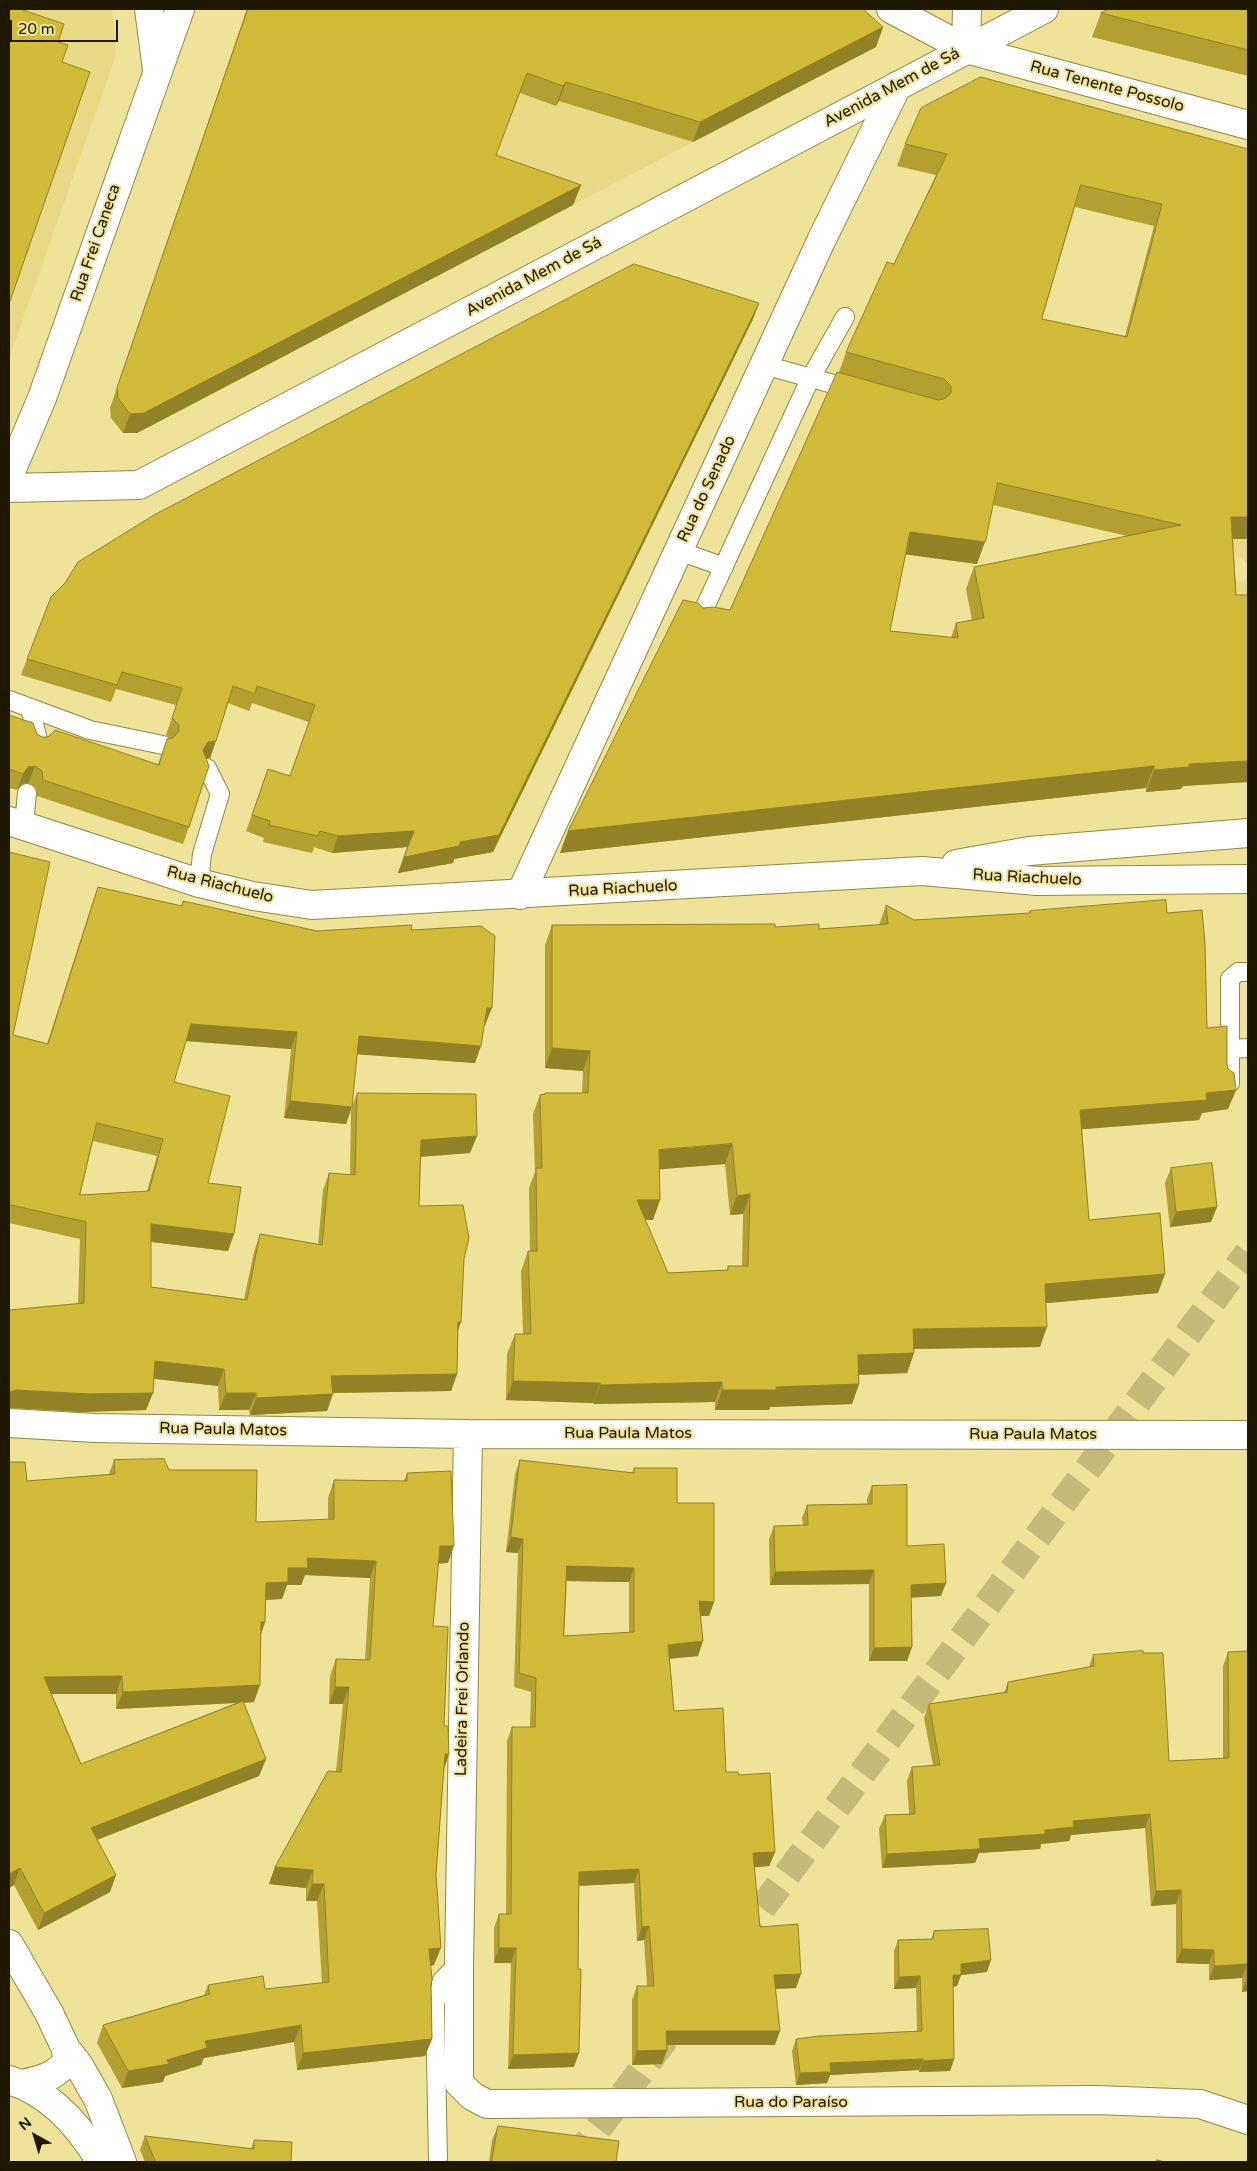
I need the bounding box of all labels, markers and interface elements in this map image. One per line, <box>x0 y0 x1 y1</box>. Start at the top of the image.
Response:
scale bar <box>12 10 120 42</box>
text: 20 m <box>18 20 55 38</box>
street label: Avenida Mem de Sá <box>821 44 963 132</box>
street label: Rua Tenente Possolo <box>1028 57 1186 117</box>
street label: Rua Frei Caneca <box>67 182 125 304</box>
street label: Avenida Mem de Sá <box>463 233 605 321</box>
street label: Rua do Senado <box>674 432 740 546</box>
street label: Rua Riachuelo <box>165 862 275 908</box>
street label: Rua Riachuelo <box>972 866 1082 890</box>
street label: Rua Riachuelo <box>568 877 678 901</box>
street label: Rua Paula Matos <box>159 1419 287 1441</box>
street label: Rua Paula Matos <box>564 1424 692 1444</box>
street label: Rua Paula Matos <box>969 1425 1097 1445</box>
street label: Ladeira Frei Orlando <box>452 1622 474 1776</box>
street label: Rua do Paraíso <box>734 2093 848 2113</box>
north arrow <box>10 2111 60 2161</box>
text: N <box>16 2114 35 2134</box>

